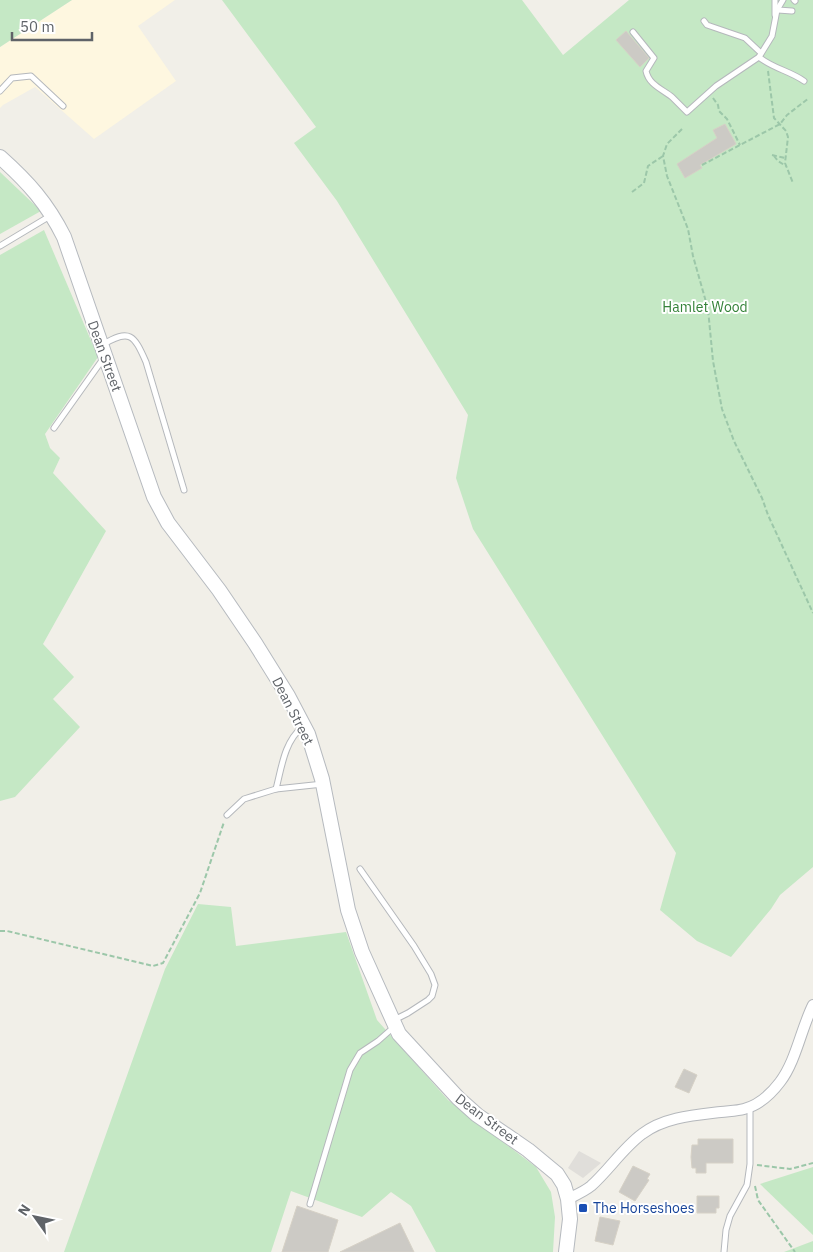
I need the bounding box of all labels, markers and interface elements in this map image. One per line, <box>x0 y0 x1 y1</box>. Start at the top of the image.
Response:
scale bar <box>12 10 92 42</box>
text: 50 m <box>20 17 55 36</box>
park label: Hamlet Wood <box>662 298 748 316</box>
street label: Dean Street <box>84 318 126 394</box>
street label: Dean Street <box>268 674 318 748</box>
street label: Dean Street <box>452 1089 522 1149</box>
north arrow <box>10 1192 60 1242</box>
place label: The Horseshoes <box>593 1199 695 1217</box>
text: N <box>14 1201 34 1219</box>
marker: The Horseshoes <box>577 1202 589 1214</box>

